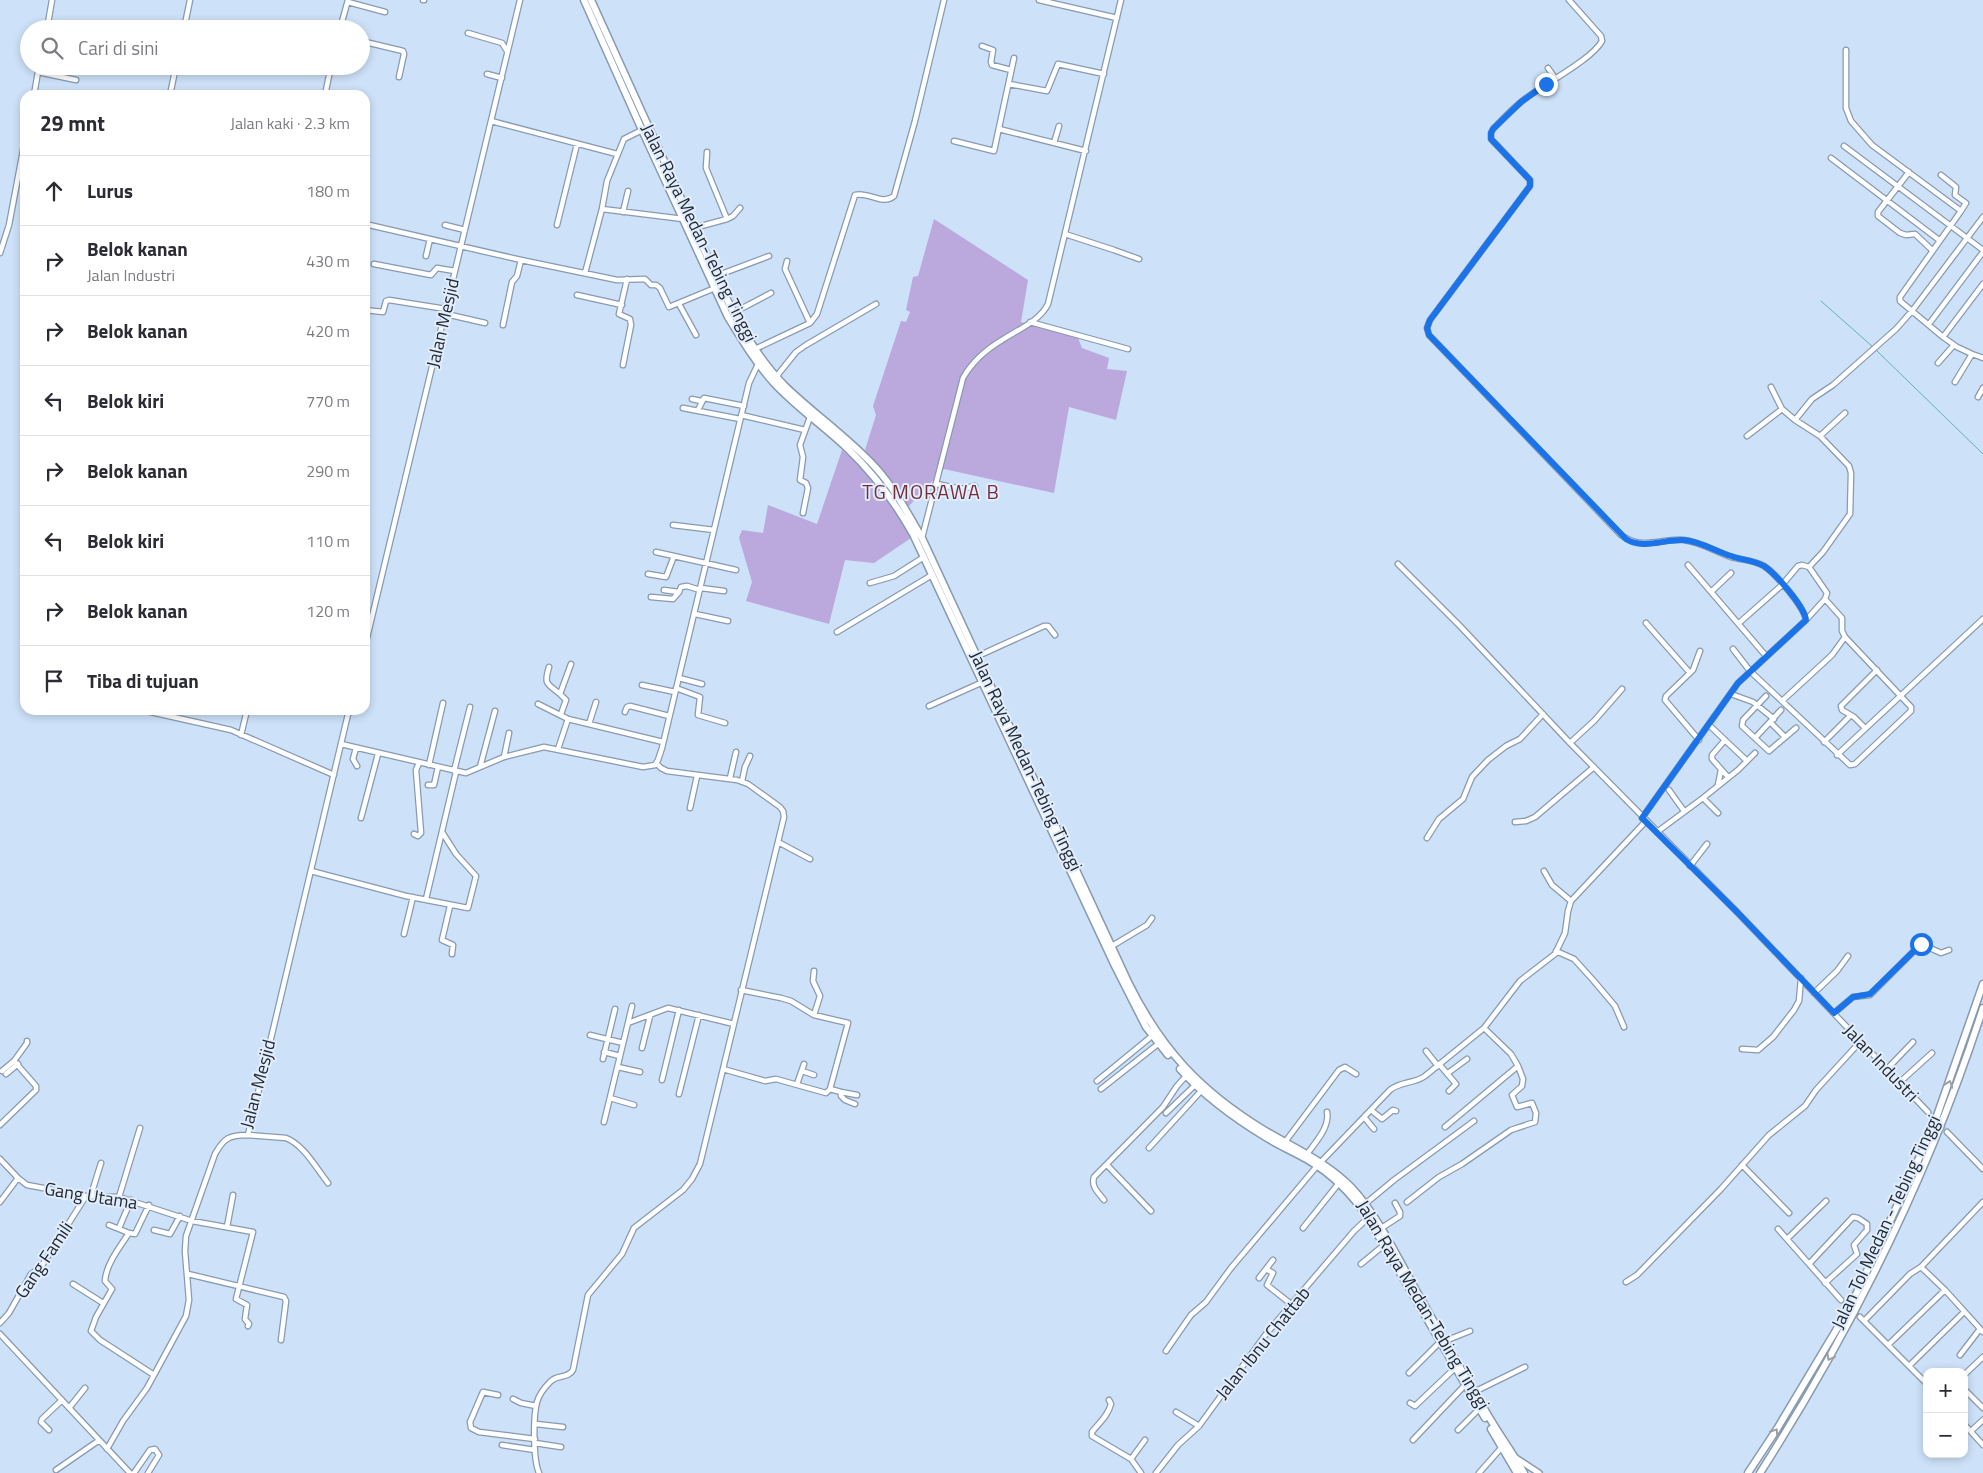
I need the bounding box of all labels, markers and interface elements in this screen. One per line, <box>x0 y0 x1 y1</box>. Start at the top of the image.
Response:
search box <box>20 20 370 75</box>
text: Cari di sini <box>78 33 159 62</box>
icon: search <box>38 34 66 62</box>
route end <box>1535 73 1558 96</box>
text: 29 mnt <box>40 107 105 139</box>
text: Jalan kaki · 2.3 km <box>230 111 350 135</box>
street label: Jalan Raya Medan-Tebing Tinggi <box>635 119 764 347</box>
text: Lurus <box>87 176 133 205</box>
icon: ahead <box>40 177 68 205</box>
text: 180 m <box>306 179 350 203</box>
text: Belok kanan <box>87 234 188 263</box>
icon: right <box>40 247 68 275</box>
text: 430 m <box>306 249 350 273</box>
text: Jalan Industri <box>87 263 175 287</box>
street label: Jalan Mesjid <box>419 276 466 370</box>
text: Belok kanan <box>87 316 188 345</box>
icon: right <box>40 317 68 345</box>
text: 420 m <box>306 319 350 343</box>
text: Belok kiri <box>87 386 164 415</box>
icon: left <box>40 387 68 415</box>
text: 770 m <box>306 389 350 413</box>
text: Belok kanan <box>87 456 188 485</box>
icon: right <box>40 457 68 485</box>
text: 290 m <box>306 459 350 483</box>
district label: TG MORAWA B <box>862 476 1000 507</box>
text: Belok kiri <box>87 526 164 555</box>
icon: left <box>40 527 68 555</box>
text: 110 m <box>306 529 350 553</box>
text: Belok kanan <box>87 596 188 625</box>
icon: right <box>40 597 68 625</box>
text: 120 m <box>306 599 350 623</box>
street label: Jalan Raya Medan-Tebing Tinggi <box>963 646 1089 875</box>
text: Tiba di tujuan <box>87 666 199 695</box>
icon: arrive <box>40 667 68 695</box>
route start <box>1910 933 1933 956</box>
street label: Jalan Industri <box>1837 1018 1925 1108</box>
street label: Jalan Mesjid <box>233 1036 282 1131</box>
one-way arrow <box>1943 1081 1953 1089</box>
street label: Jalan Tol Medan - Tebing Tinggi <box>1824 1110 1947 1333</box>
street label: Gang Utama <box>43 1175 140 1216</box>
street label: Jalan Raya Medan-Tebing Tinggi <box>1350 1195 1497 1415</box>
street label: Gang Famili <box>8 1216 79 1304</box>
street label: Jalan Ibnu Chattab <box>1209 1281 1316 1405</box>
one-way arrow <box>1827 1352 1837 1361</box>
map controls <box>1923 1368 1968 1458</box>
button: + <box>1923 1368 1968 1413</box>
button: − <box>1923 1413 1968 1458</box>
one-way arrow <box>1768 1429 1778 1438</box>

